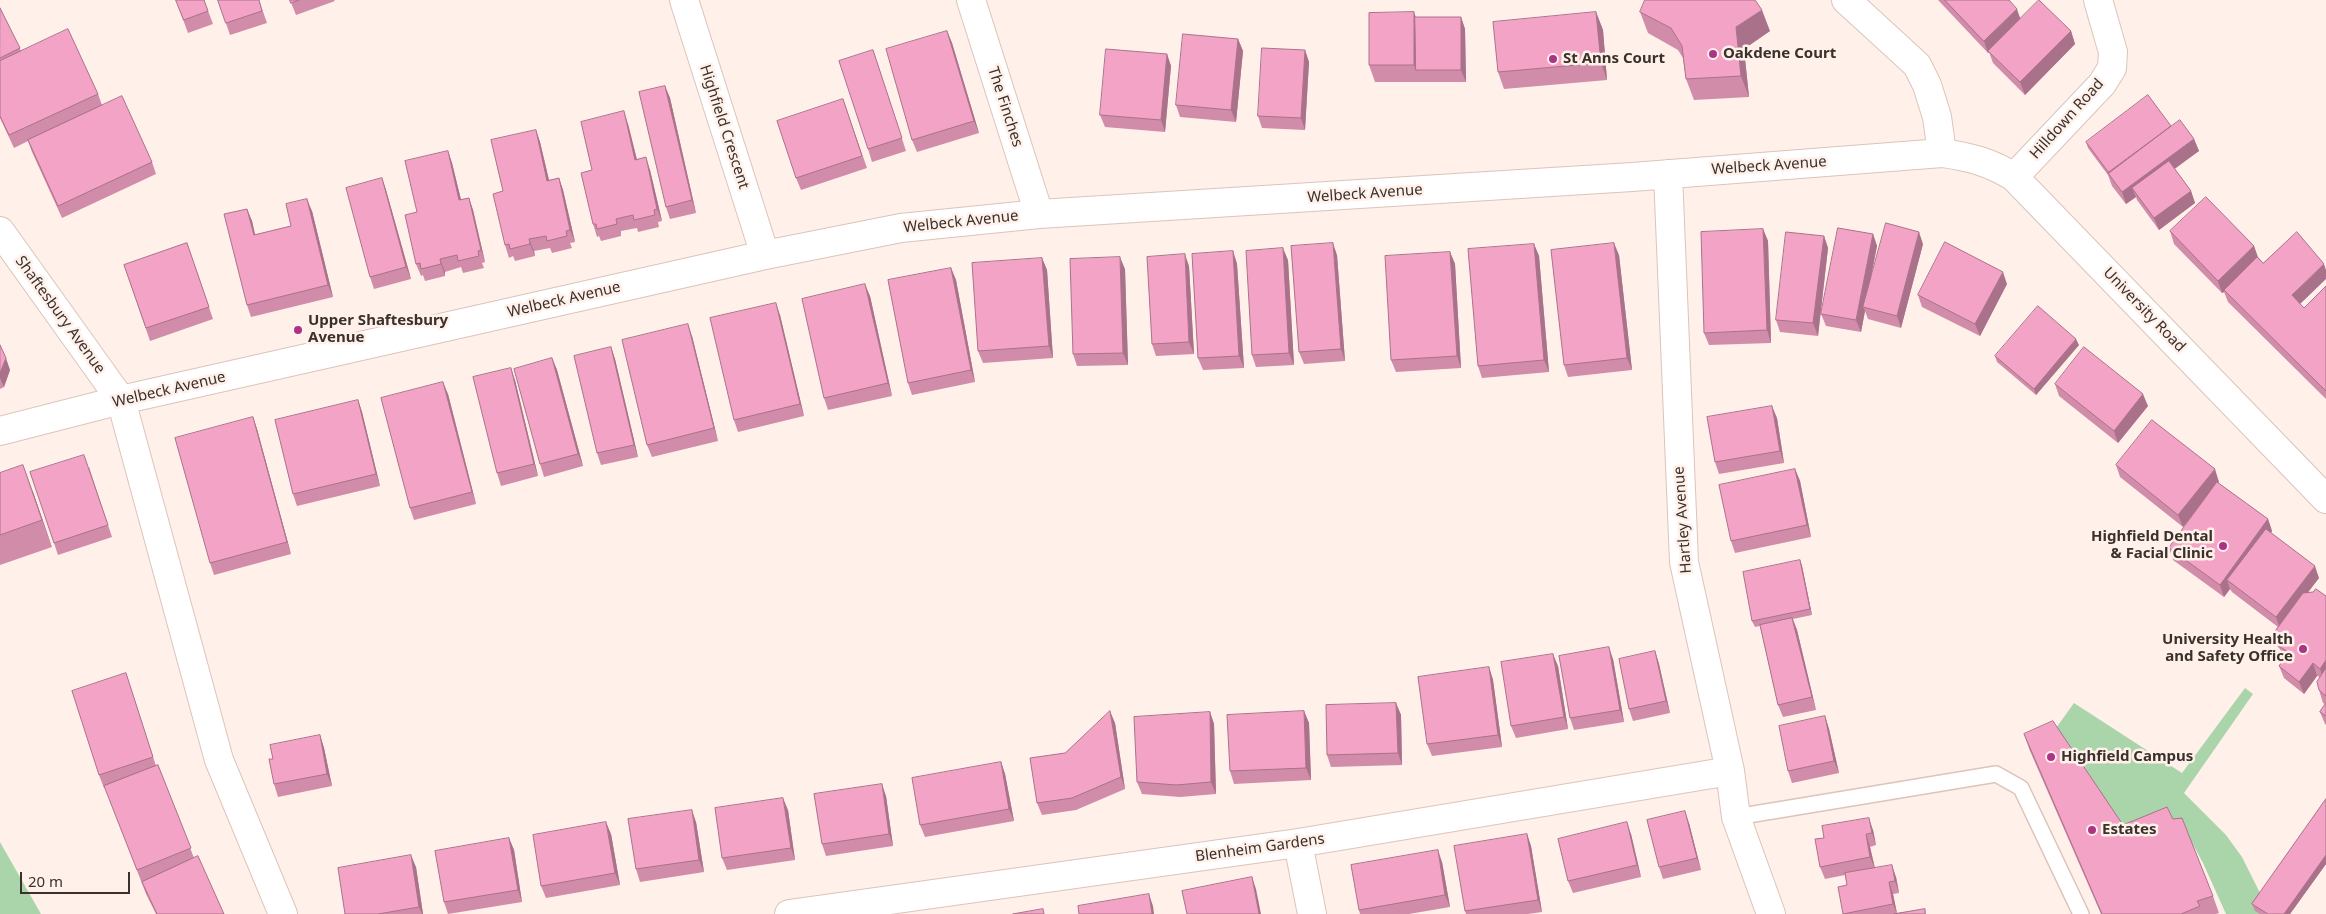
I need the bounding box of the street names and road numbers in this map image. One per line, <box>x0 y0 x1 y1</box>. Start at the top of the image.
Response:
street label: Highfield Crescent <box>695 63 753 191</box>
street label: The Finches <box>984 65 1026 149</box>
street label: Hilldown Road <box>2026 75 2108 163</box>
street label: Welbeck Avenue <box>1711 153 1827 179</box>
street label: Welbeck Avenue <box>1307 181 1423 207</box>
street label: Welbeck Avenue <box>903 207 1019 237</box>
street label: Shaftesbury Avenue <box>11 253 109 377</box>
street label: University Road <box>2099 264 2189 356</box>
street label: Welbeck Avenue <box>506 278 622 322</box>
street label: Welbeck Avenue <box>111 368 227 412</box>
street label: Hartley Avenue <box>1670 466 1696 574</box>
street label: Blenheim Gardens <box>1194 830 1326 866</box>

